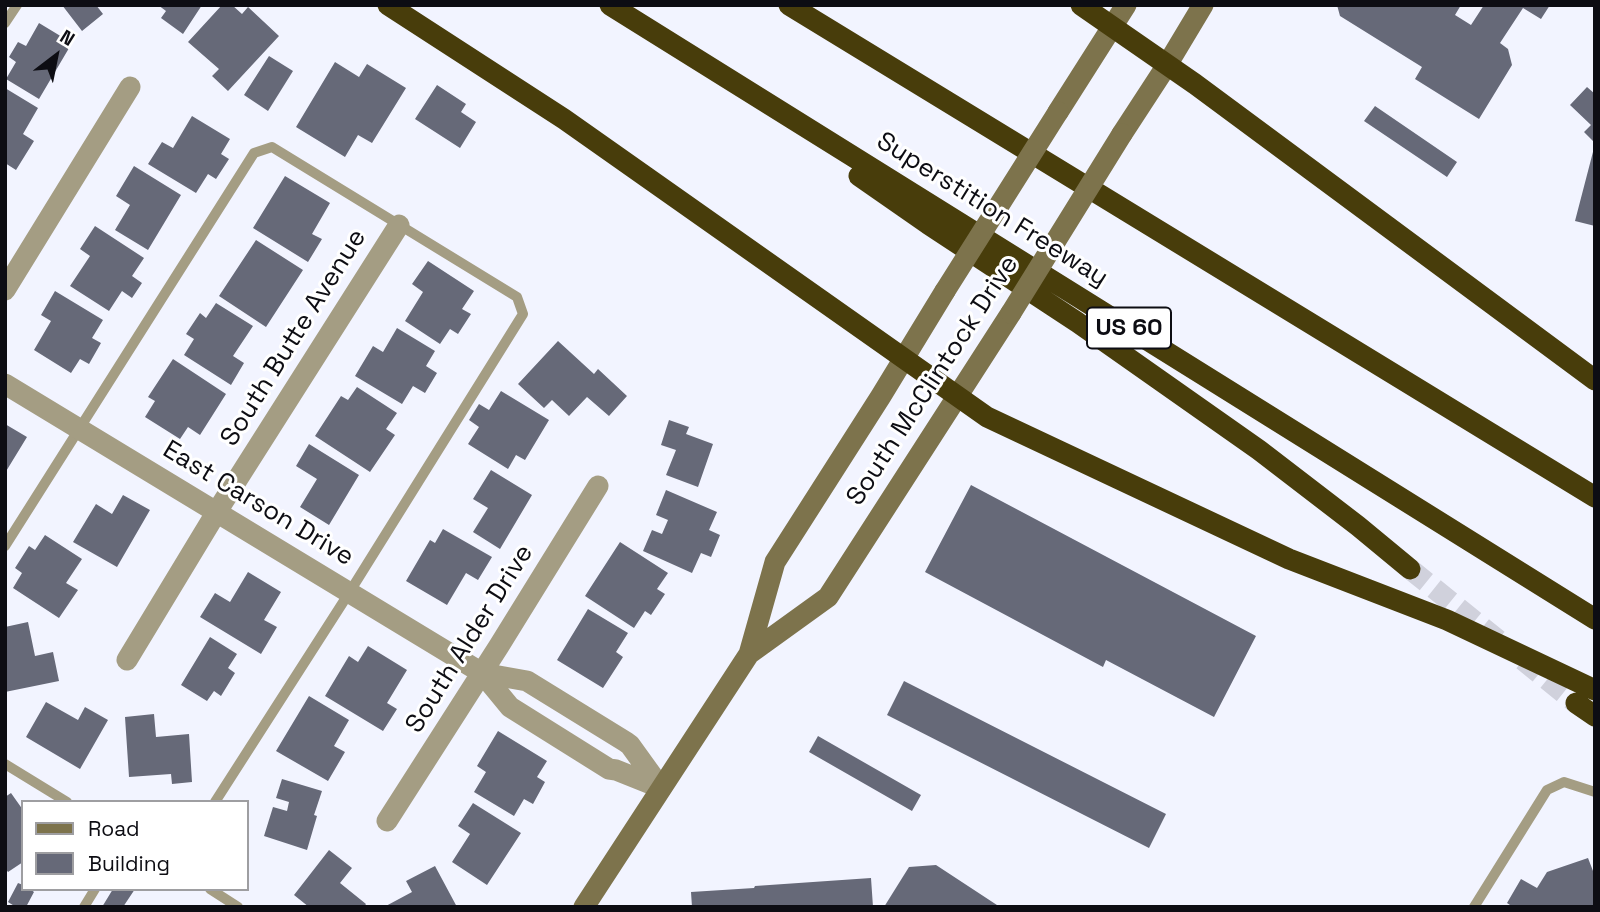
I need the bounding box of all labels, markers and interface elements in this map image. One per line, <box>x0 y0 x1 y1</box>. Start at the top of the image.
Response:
north arrow <box>21 21 91 91</box>
text: N <box>55 24 79 52</box>
street label: Superstition Freeway <box>870 126 1114 294</box>
street label: South Butte Avenue <box>215 224 373 452</box>
street label: South McClintock Drive <box>841 250 1025 512</box>
road number: US 60 <box>1087 307 1171 348</box>
street label: East Carson Drive <box>157 435 359 573</box>
street label: South Alder Drive <box>399 539 541 739</box>
legend <box>21 800 248 891</box>
text: Road <box>88 815 140 842</box>
text: Building <box>88 850 170 877</box>

